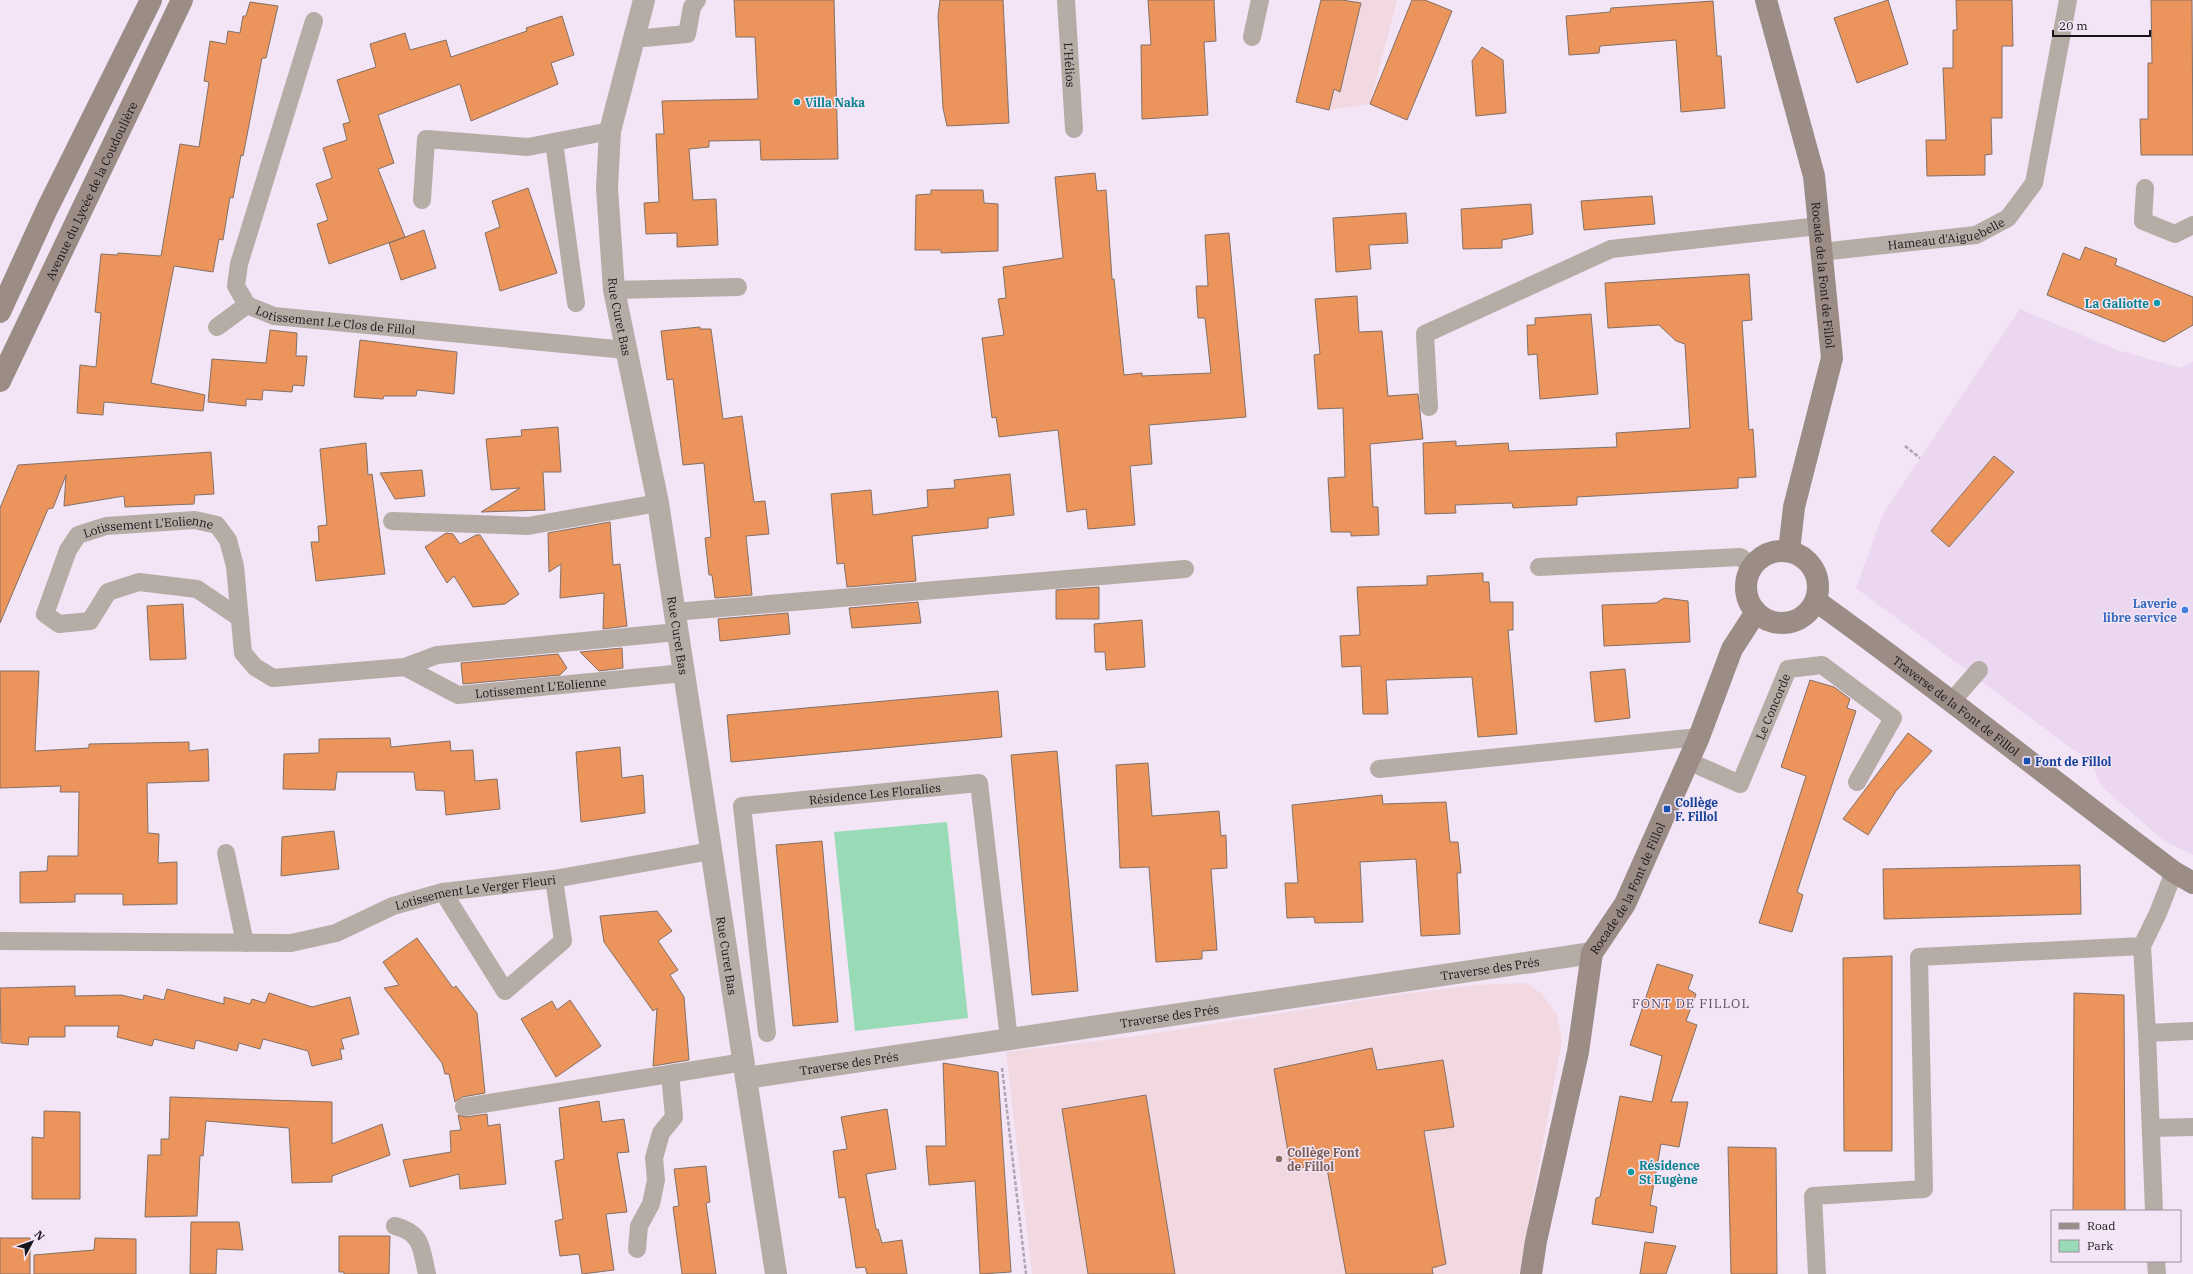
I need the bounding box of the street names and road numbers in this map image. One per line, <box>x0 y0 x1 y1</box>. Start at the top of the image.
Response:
street label: L'Hélios <box>1061 42 1079 88</box>
street label: Avenue du Lycée de la Coudoulière <box>42 99 140 282</box>
street label: Rocade de la Font de Fillol <box>1809 201 1839 349</box>
street label: Hameau d'Aiguebelle <box>1887 214 2007 252</box>
street label: Rue Curet Bas <box>606 277 635 357</box>
street label: Lotissement Le Clos de Fillol <box>253 302 416 337</box>
street label: Lotissement L'Eolienne <box>81 512 215 540</box>
street label: Rue Curet Bas <box>665 595 692 676</box>
street label: Traverse de la Font de Fillol <box>1890 652 2023 759</box>
street label: Le Concorde <box>1752 671 1793 742</box>
street label: Lotissement L'Eolienne <box>474 673 607 701</box>
street label: Résidence Les Floralies <box>808 779 942 807</box>
street label: Rocade de la Font de Fillol <box>1586 820 1668 957</box>
street label: Lotissement Le Verger Fleuri <box>393 871 557 913</box>
street label: Rue Curet Bas <box>714 915 741 996</box>
street label: Traverse des Prés <box>1439 953 1541 983</box>
street label: Traverse des Prés <box>1119 1001 1220 1030</box>
street label: Traverse des Prés <box>798 1048 900 1078</box>

